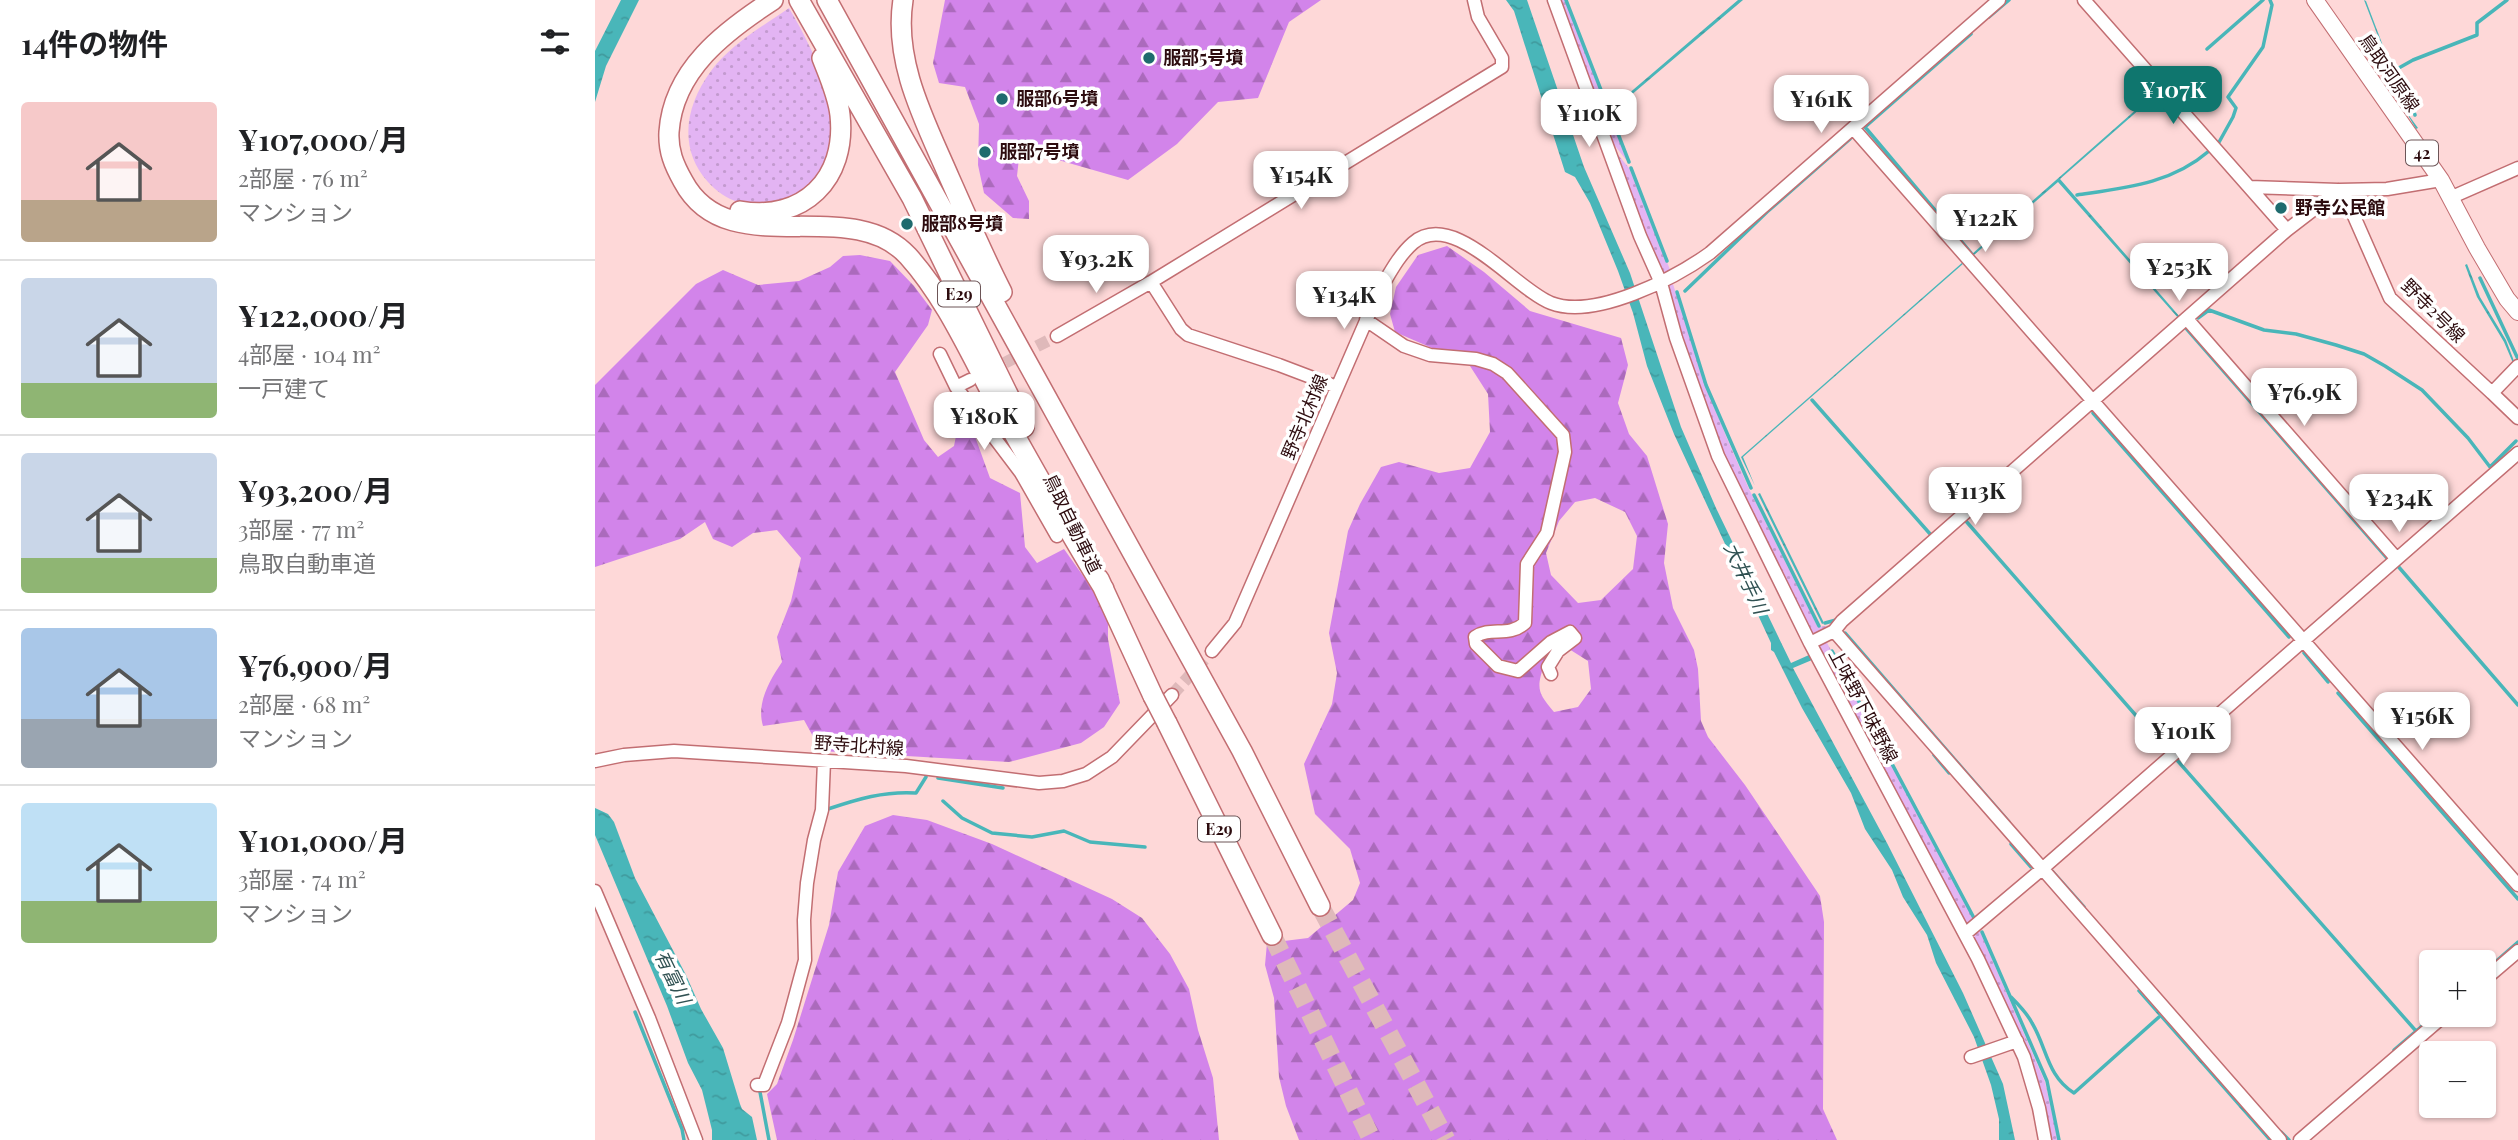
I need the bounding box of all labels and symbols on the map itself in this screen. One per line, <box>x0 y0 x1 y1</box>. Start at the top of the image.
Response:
street label: 鳥取河原線 <box>2354 29 2425 116</box>
place label: 服部5号墳 <box>1163 45 1243 69</box>
marker: 服部5号墳 <box>1141 50 1157 66</box>
pin: ¥107K <box>2124 66 2222 126</box>
pin: ¥161K <box>1772 76 1870 135</box>
place label: 服部6号墳 <box>1016 86 1098 110</box>
pin: ¥110K <box>1540 90 1638 149</box>
marker: 服部6号墳 <box>994 91 1010 107</box>
place label: 服部7号墳 <box>999 139 1079 163</box>
road number: 42 <box>2406 140 2438 166</box>
marker: 服部7号墳 <box>977 144 993 160</box>
pin: ¥154K <box>1252 152 1350 211</box>
pin: ¥122K <box>1936 194 2034 254</box>
place label: 野寺公民館 <box>2295 195 2385 219</box>
marker: 野寺公民館 <box>2273 200 2289 216</box>
place label: 服部8号墳 <box>921 211 1003 235</box>
marker: 服部8号墳 <box>899 216 915 232</box>
pin: ¥93.2K <box>1039 236 1153 295</box>
pin: ¥253K <box>2130 244 2228 303</box>
pin: ¥134K <box>1295 272 1393 331</box>
street label: 野寺2号線 <box>2397 273 2471 347</box>
road number: E29 <box>938 282 980 306</box>
pin: ¥76.9K <box>2247 368 2361 428</box>
street label: 野寺北村線 <box>1275 370 1333 463</box>
pin: ¥180K <box>935 392 1033 452</box>
pin: ¥113K <box>1926 468 2024 527</box>
street label: 鳥取自動車道 <box>1038 470 1107 577</box>
pin: ¥234K <box>2350 475 2448 534</box>
water label: 大井手川 <box>1719 538 1776 619</box>
street label: 上味野下味野線 <box>1824 644 1904 767</box>
pin: ¥156K <box>2373 692 2471 752</box>
pin: ¥101K <box>2134 708 2232 767</box>
street label: 野寺北村線 <box>813 730 905 760</box>
road number: E29 <box>1198 816 1240 842</box>
water label: 有富川 <box>650 945 699 1010</box>

